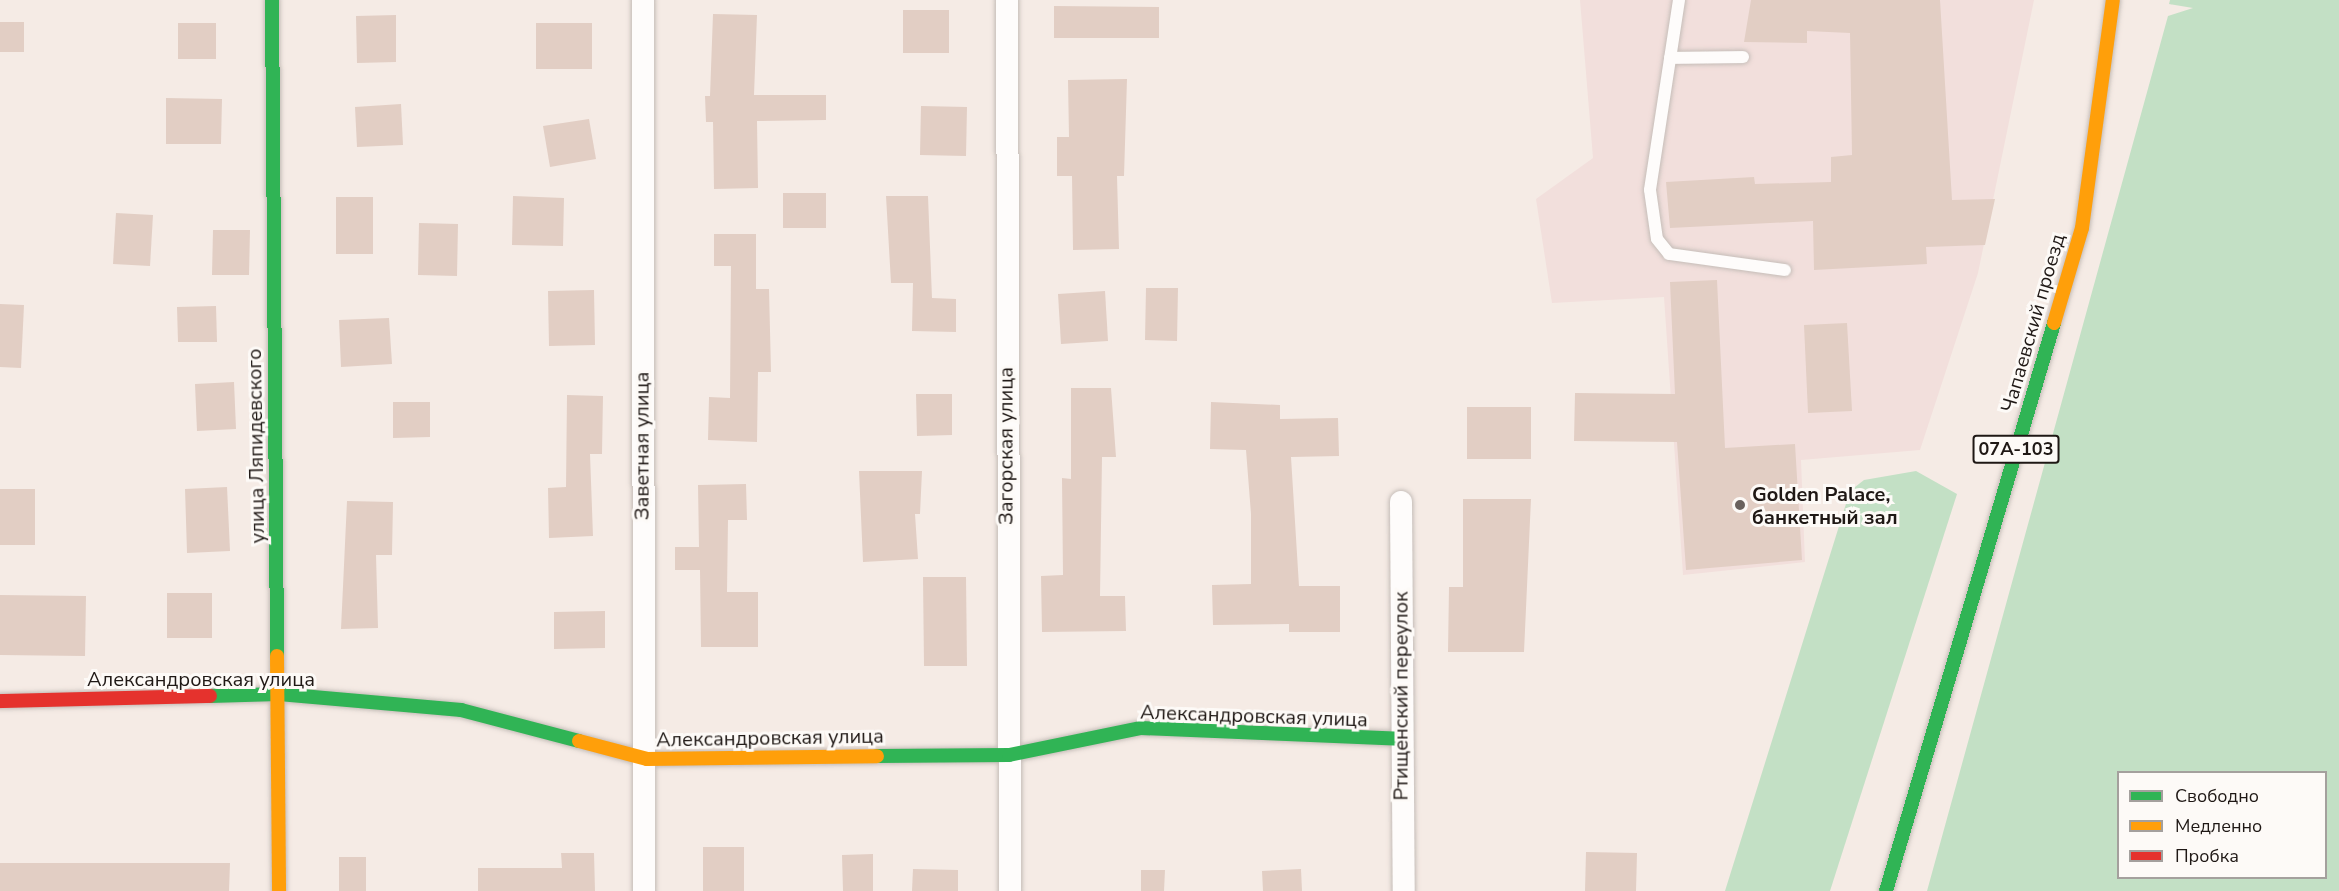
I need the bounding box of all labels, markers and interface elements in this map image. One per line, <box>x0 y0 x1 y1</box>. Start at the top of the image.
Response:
street label: Чапаевский проезд <box>1996 231 2070 415</box>
street label: улица Ляпидевского <box>242 348 270 544</box>
street label: Загорская улица <box>994 367 1018 525</box>
street label: Заветная улица <box>630 372 654 520</box>
road number: 07А-103 <box>1972 434 2060 464</box>
place label: Golden Palace, банкетный зал <box>1752 482 1898 529</box>
marker: Golden Palace, банкетный зал <box>1733 498 1747 512</box>
street label: Ртищенский переулок <box>1389 591 1413 801</box>
street label: Александровская улица <box>87 667 315 691</box>
street label: Александровская улица <box>1140 700 1368 732</box>
street label: Александровская улица <box>656 724 884 752</box>
legend <box>2117 771 2327 879</box>
text: Свободно <box>2175 784 2259 808</box>
text: Медленно <box>2175 814 2262 838</box>
text: Пробка <box>2175 844 2239 868</box>

